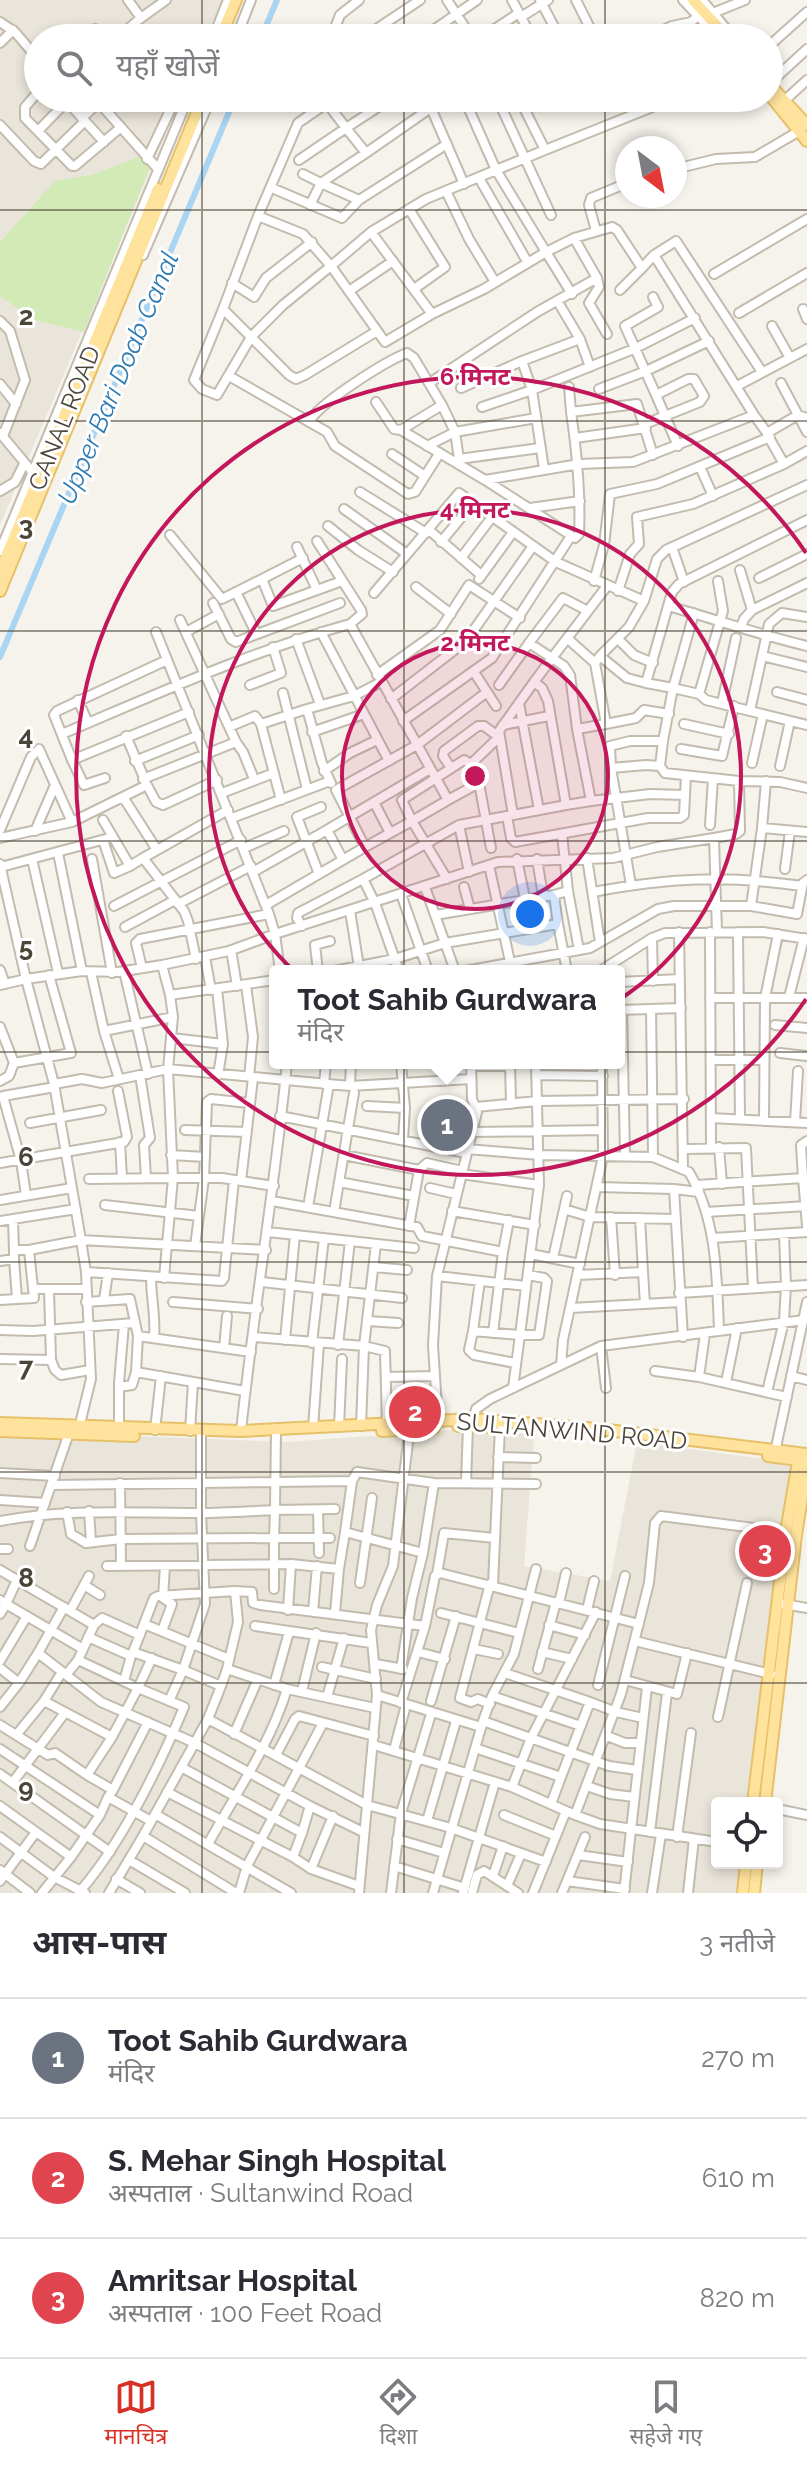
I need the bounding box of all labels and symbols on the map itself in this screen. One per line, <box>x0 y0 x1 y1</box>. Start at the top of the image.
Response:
north arrow <box>615 136 687 208</box>
water label: Upper Bari Doab Canal <box>51 247 185 509</box>
text: 2 <box>19 301 33 331</box>
street label: CANAL ROAD <box>22 342 106 494</box>
text: 6 मिनट <box>440 362 511 391</box>
text: 4 मिनट <box>440 495 511 524</box>
text: 3 <box>19 511 33 541</box>
text: 2 मिनट <box>440 628 511 657</box>
text: 4 <box>19 721 33 751</box>
centre of rings <box>461 762 489 790</box>
your location <box>510 894 550 934</box>
text: 5 <box>19 932 33 962</box>
pin: 1 <box>421 1095 473 1155</box>
text: 6 <box>18 1142 34 1172</box>
text: 7 <box>19 1352 34 1382</box>
pin: 2 <box>389 1382 441 1442</box>
street label: SULTANWIND ROAD <box>456 1406 688 1456</box>
pin: 3 <box>739 1521 791 1581</box>
text: 8 <box>18 1563 34 1593</box>
text: 9 <box>18 1773 34 1803</box>

